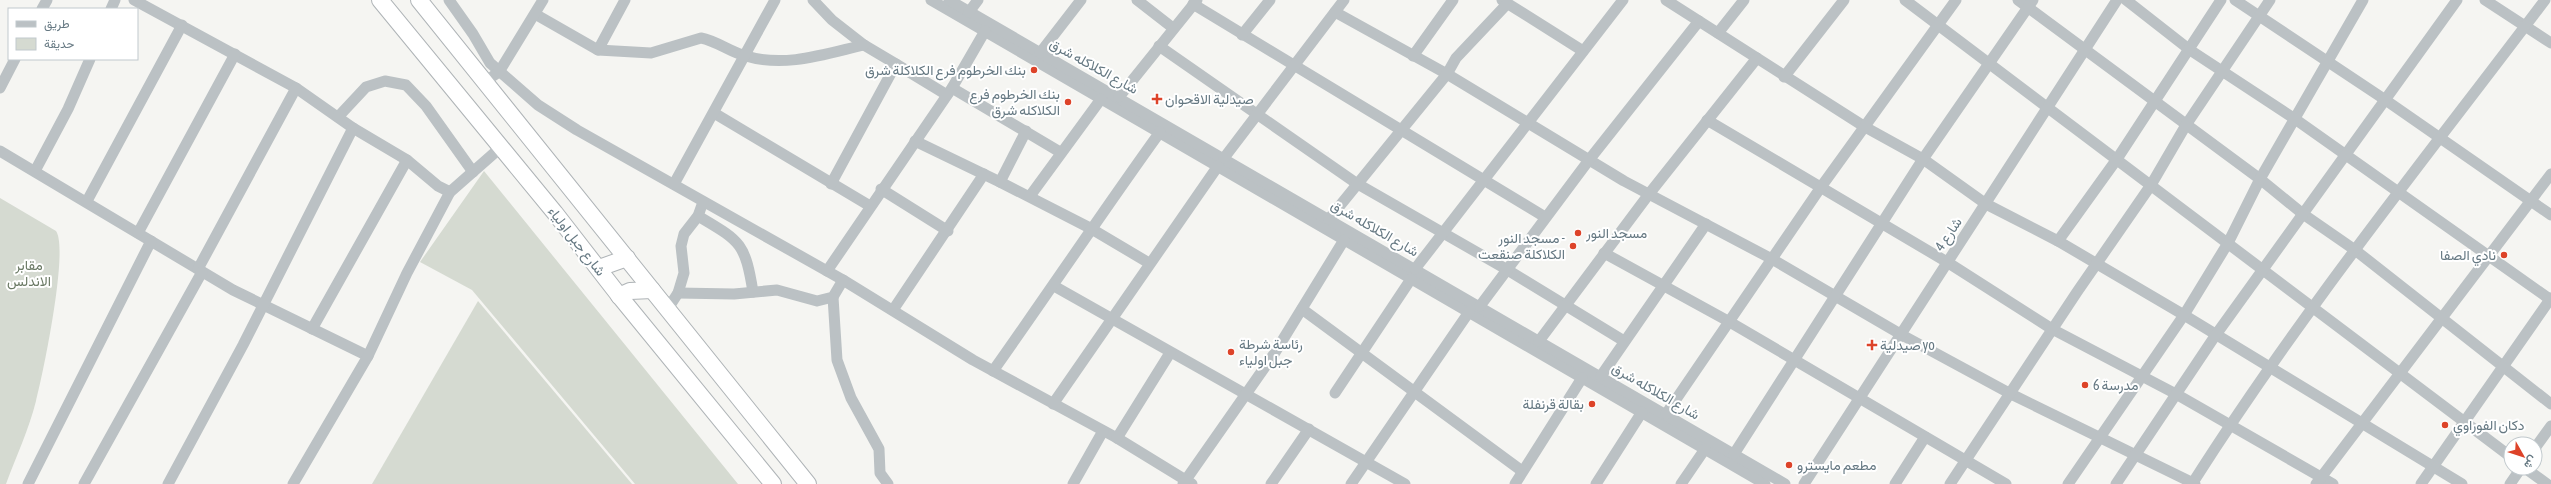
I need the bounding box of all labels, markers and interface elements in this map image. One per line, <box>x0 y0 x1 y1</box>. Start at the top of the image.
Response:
legend <box>8 8 138 60</box>
text: طريق <box>44 17 70 32</box>
street label: شارع الكلاكله شرق <box>1046 35 1141 100</box>
text: حديقة <box>44 37 74 51</box>
place label: بنك الخرطوم فرع الكلاكلة شرق <box>865 62 1026 81</box>
marker: بنك الخرطوم فرع الكلاكلة شرق <box>1029 65 1039 75</box>
place label: بنك الخرطوم فرع الكلاكله شرق <box>969 86 1060 119</box>
place label: صيدلية الاقحوان <box>1165 91 1254 108</box>
marker: صيدلية الاقحوان <box>1152 94 1162 104</box>
marker: بنك الخرطوم فرع الكلاكله شرق <box>1063 97 1073 107</box>
street label: شارع الكلاكله شرق <box>1327 196 1422 262</box>
street label: شارع جبل اولياء <box>543 203 609 281</box>
street label: شارع 4 <box>1931 214 1967 255</box>
place label: مسجد النور <box>1585 225 1647 242</box>
marker: مسجد النور <box>1573 228 1583 238</box>
place label: مسجد النور - الكلاكلة صنقعت <box>1478 230 1565 262</box>
marker: مسجد النور - الكلاكلة صنقعت <box>1568 241 1578 251</box>
place label: نادي الصفا <box>2440 247 2496 267</box>
marker: نادي الصفا <box>2499 250 2509 260</box>
park label: مقابر الاندلس <box>7 257 51 290</box>
place label: رئاسة شرطة جبل اولياء <box>1239 336 1303 369</box>
place label: صيدلية yo <box>1880 337 1935 353</box>
marker: صيدلية yo <box>1867 340 1877 350</box>
marker: رئاسة شرطة جبل اولياء <box>1226 347 1236 357</box>
street label: شارع الكلاكله شرق <box>1608 359 1703 425</box>
place label: مدرسة 6 <box>2093 377 2138 394</box>
marker: مدرسة 6 <box>2080 380 2090 390</box>
place label: بقالة قرنفلة <box>1523 396 1584 413</box>
marker: بقالة قرنفلة <box>1587 399 1597 409</box>
place label: دكان الفوراوي <box>2453 417 2525 437</box>
marker: دكان الفوراوي <box>2440 420 2450 430</box>
north arrow <box>2503 436 2543 476</box>
text: ش <box>2521 453 2540 471</box>
place label: مطعم مايسترو <box>1797 457 1876 474</box>
marker: مطعم مايسترو <box>1784 460 1794 470</box>

